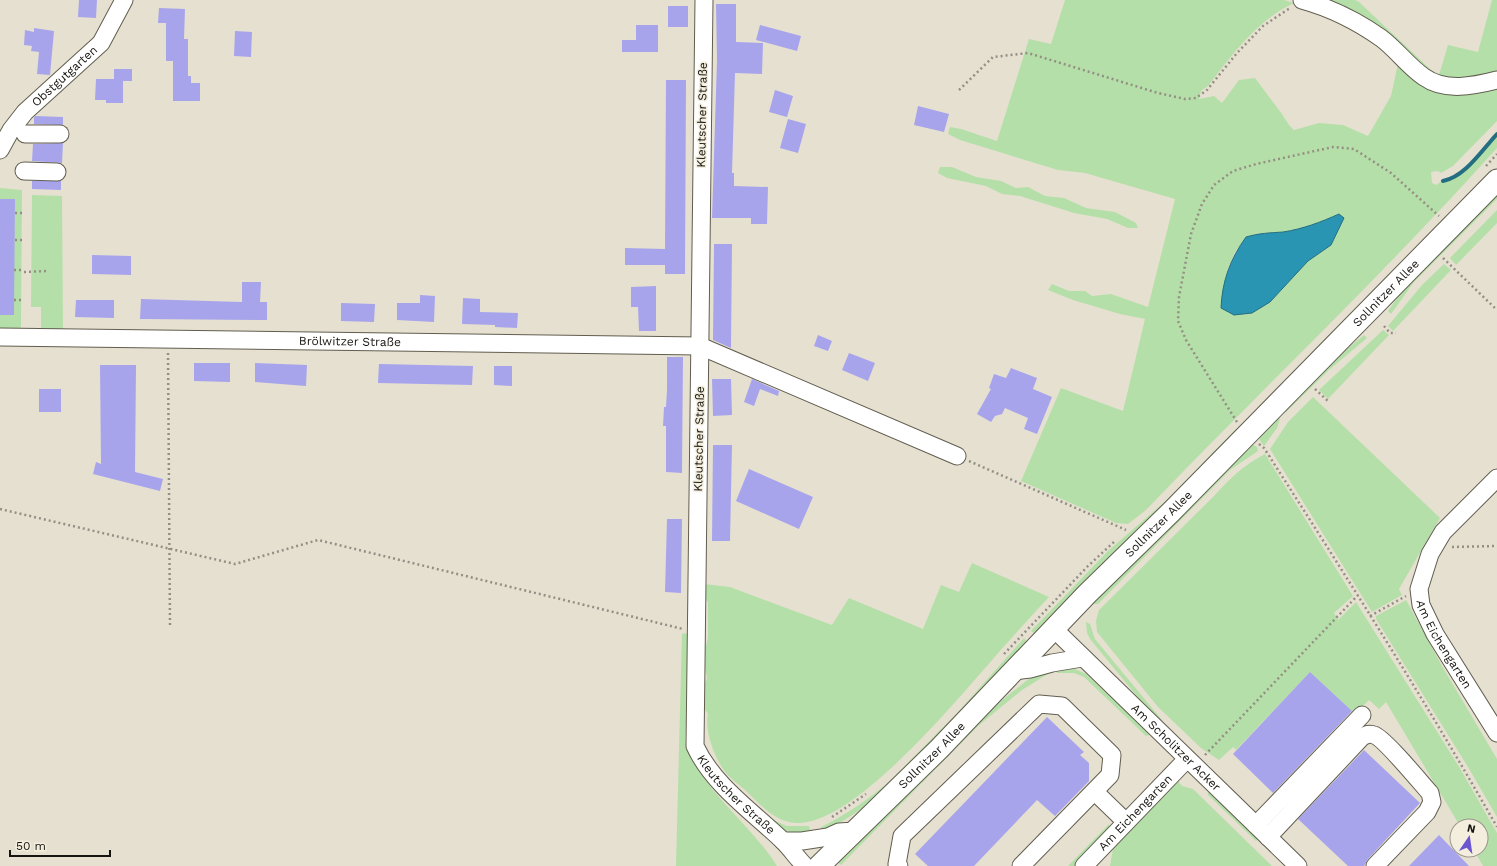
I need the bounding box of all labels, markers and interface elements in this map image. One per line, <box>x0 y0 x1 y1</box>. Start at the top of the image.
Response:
street label: Obstgutgarten <box>29 43 100 109</box>
street label: Kleutscher Straße <box>694 62 710 168</box>
street label: Sollnitzer Allee <box>1350 257 1422 330</box>
street label: Brölwitzer Straße <box>299 334 401 349</box>
street label: Kleutscher Straße <box>691 386 707 492</box>
street label: Sollnitzer Allee <box>1122 488 1195 560</box>
street label: Am Eichengarten <box>1413 599 1474 691</box>
street label: Am Scholitzer Acker <box>1128 701 1224 794</box>
street label: Sollnitzer Allee <box>896 719 968 792</box>
street label: Kleutscher Straße <box>694 752 778 837</box>
street label: Am Eichengarten <box>1096 772 1175 854</box>
north arrow <box>1449 818 1489 858</box>
text: N <box>1466 821 1477 836</box>
scale bar <box>10 832 110 858</box>
text: 50 m <box>16 839 46 853</box>

